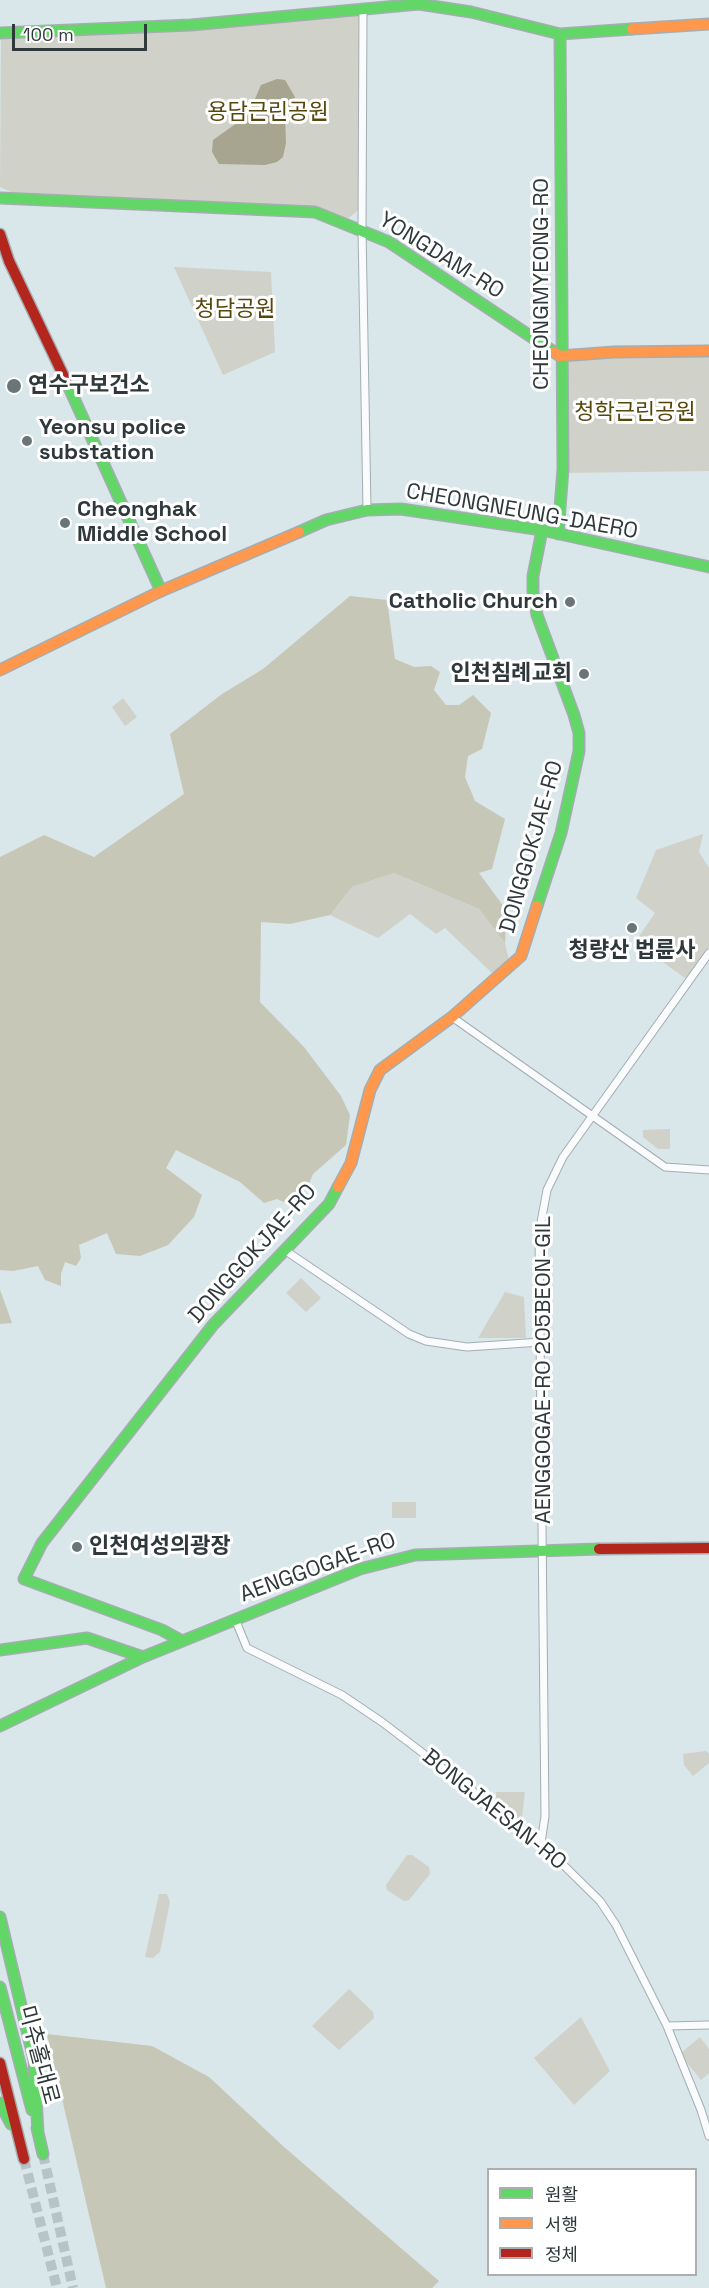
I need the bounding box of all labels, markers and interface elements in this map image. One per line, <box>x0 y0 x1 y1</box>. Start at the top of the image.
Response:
scale bar <box>15 12 150 50</box>
text: 100 m <box>23 23 74 46</box>
park label: 용담근린공원 <box>207 100 329 126</box>
street label: CHEONGMYEONG-RO <box>529 178 555 390</box>
street label: YONGDAM-RO <box>374 207 508 305</box>
park label: 청담공원 <box>195 297 275 323</box>
place label: 연수구보건소 <box>28 373 149 399</box>
marker: 연수구보건소 <box>5 377 23 395</box>
park label: 청학근린공원 <box>574 400 696 426</box>
place label: Yeonsu police substation <box>39 415 186 466</box>
marker: Yeonsu police substation <box>20 434 34 448</box>
street label: CHEONGNEUNG-DAERO <box>404 479 640 545</box>
place label: Cheonghak Middle School <box>77 497 227 548</box>
marker: Cheonghak Middle School <box>58 516 72 530</box>
place label: Catholic Church <box>389 589 558 615</box>
marker: Catholic Church <box>563 595 577 609</box>
place label: 인천침례교회 <box>451 661 572 687</box>
marker: 인천침례교회 <box>577 667 591 681</box>
street label: DONGGOKJAE-RO <box>495 758 569 936</box>
marker: 청량산 법륜사 <box>625 921 639 935</box>
place label: 청량산 법륜사 <box>568 938 696 964</box>
street label: DONGGOKJAE-RO <box>184 1179 322 1329</box>
street label: AENGGOGAE-RO 205BEON-GIL <box>531 1216 557 1524</box>
street label: AENGGOGAE-RO <box>236 1528 400 1608</box>
place label: 인천여성의광장 <box>89 1534 231 1560</box>
marker: 인천여성의광장 <box>70 1540 84 1554</box>
street label: BONGJAESAN-RO <box>417 1744 571 1876</box>
street label: 미추홀대로 <box>12 2003 64 2107</box>
legend <box>487 2168 697 2276</box>
text: 원활 <box>545 2183 578 2206</box>
text: 서행 <box>545 2213 578 2236</box>
text: 정체 <box>545 2243 578 2266</box>

